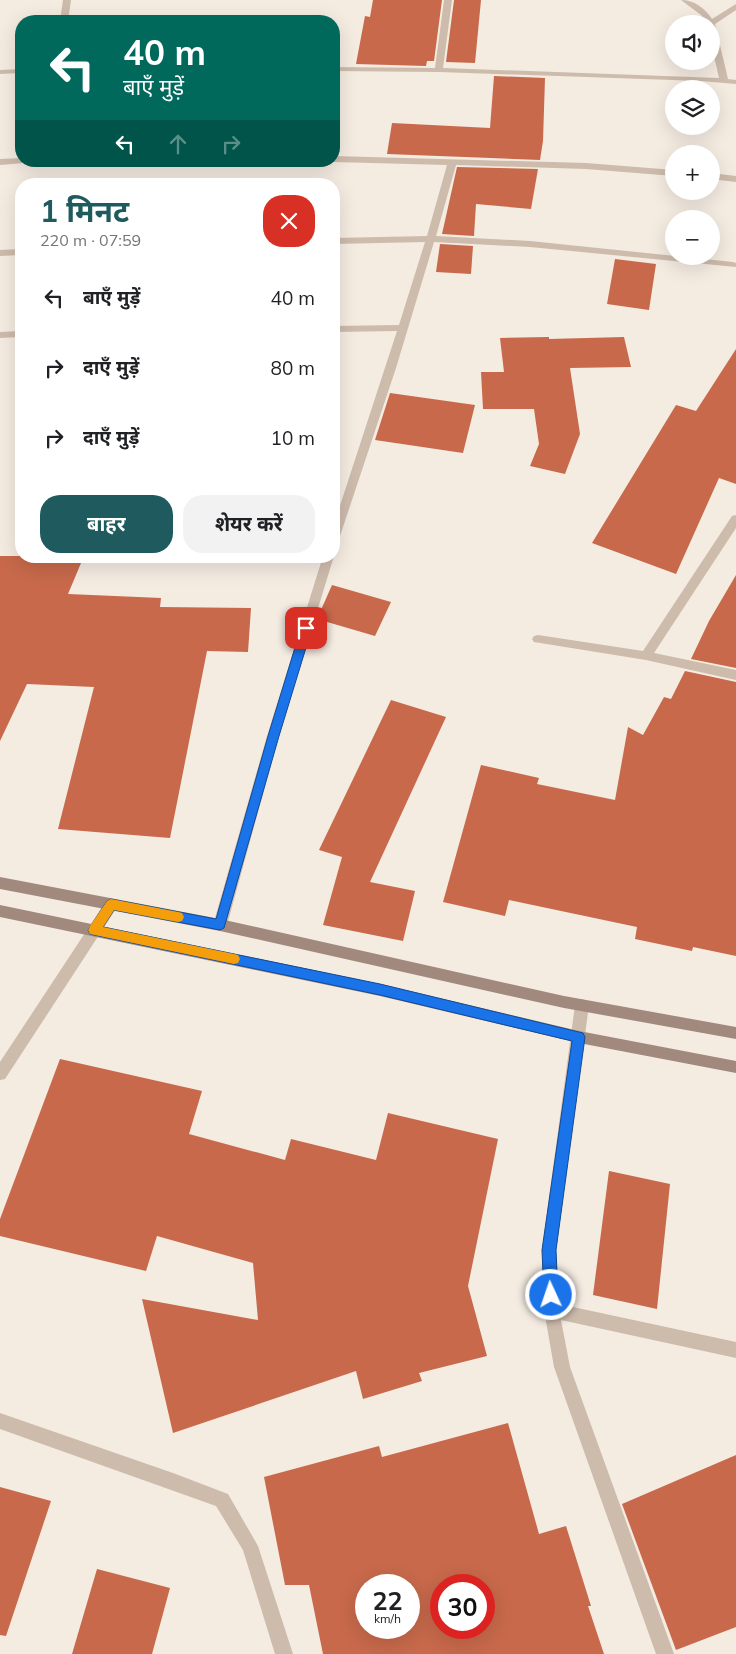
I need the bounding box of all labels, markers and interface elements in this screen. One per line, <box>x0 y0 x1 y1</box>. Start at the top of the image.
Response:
map controls <box>665 15 720 265</box>
button: sound <box>665 15 720 70</box>
text: 40 m <box>123 30 206 74</box>
icon: left <box>40 35 105 100</box>
text: बाएँ मुड़ें <box>123 73 184 101</box>
button: layers <box>665 80 720 135</box>
icon: left <box>111 130 139 158</box>
icon: ahead <box>164 130 192 158</box>
icon: right <box>217 130 245 158</box>
button: + <box>665 145 720 200</box>
text: 1 मिनट <box>40 192 129 230</box>
button: close <box>263 195 315 247</box>
button: − <box>665 210 720 265</box>
text: 220 m · 07:59 <box>40 230 141 250</box>
icon: left <box>40 284 68 312</box>
text: बाएँ मुड़ें <box>83 285 140 309</box>
text: 40 m <box>271 286 315 310</box>
icon: right <box>40 354 68 382</box>
text: दाएँ मुड़ें <box>83 355 139 379</box>
text: 80 m <box>271 356 315 380</box>
icon: right <box>40 424 68 452</box>
text: दाएँ मुड़ें <box>83 425 139 449</box>
text: 10 m <box>271 426 315 450</box>
button: बाहर <box>40 495 173 553</box>
button: शेयर करें <box>183 495 315 553</box>
pin <box>285 607 327 649</box>
icon: arrive <box>292 614 320 642</box>
position arrow <box>524 1268 576 1320</box>
speed limit sign: 30 <box>430 1574 495 1639</box>
text: 22 <box>372 1585 403 1616</box>
text: km/h <box>374 1611 401 1626</box>

